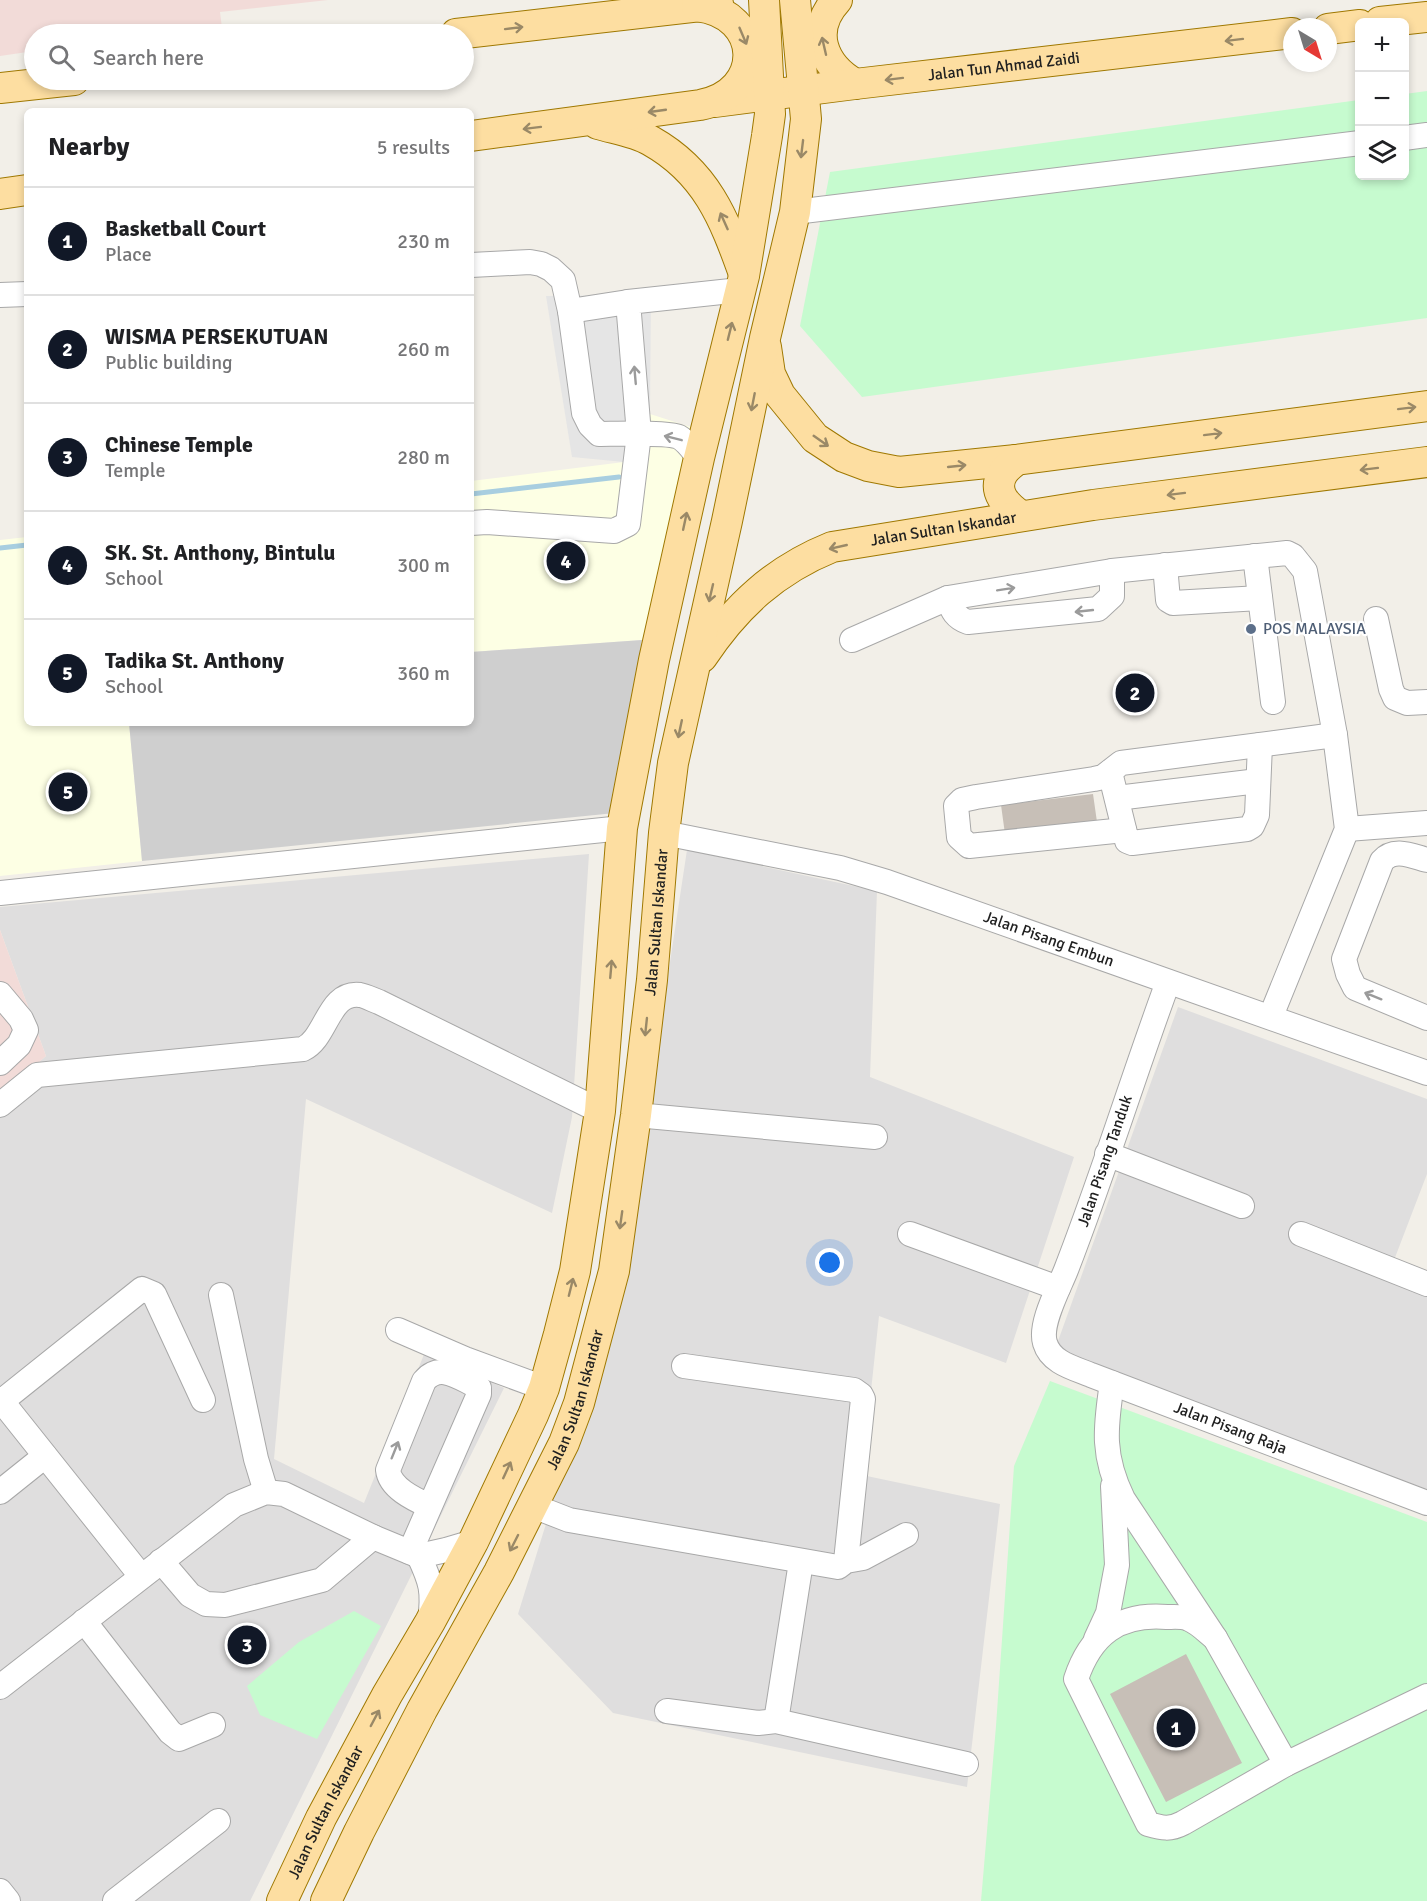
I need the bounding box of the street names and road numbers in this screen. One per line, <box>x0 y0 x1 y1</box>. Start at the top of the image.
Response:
street label: Jalan Tun Ahmad Zaidi <box>927 48 1081 85</box>
street label: Jalan Sultan Iskandar <box>869 507 1018 551</box>
street label: Jalan Sultan Iskandar <box>640 848 673 997</box>
street label: Jalan Pisang Embun <box>981 907 1117 971</box>
street label: Jalan Pisang Tanduk <box>1073 1093 1137 1229</box>
street label: Jalan Sultan Iskandar <box>542 1327 608 1473</box>
street label: Jalan Pisang Raja <box>1171 1397 1290 1459</box>
street label: Jalan Sultan Iskandar <box>284 1742 368 1882</box>

